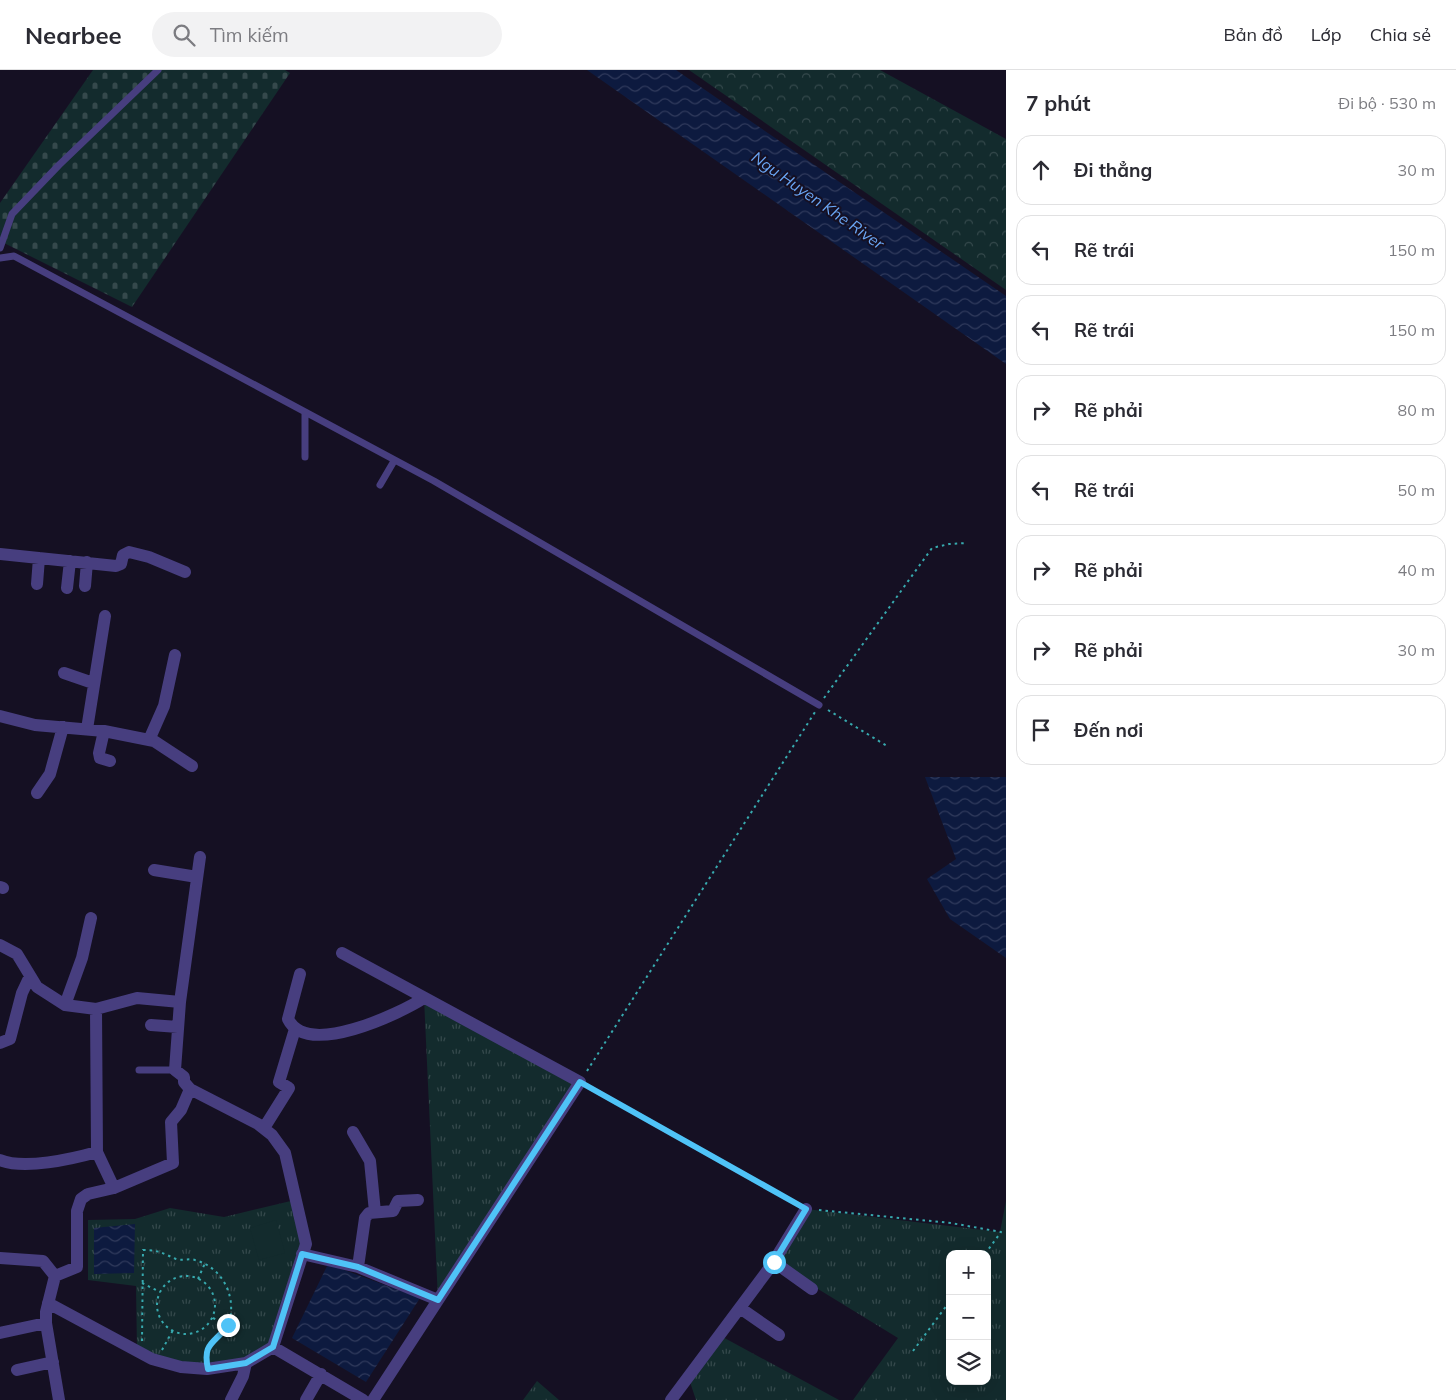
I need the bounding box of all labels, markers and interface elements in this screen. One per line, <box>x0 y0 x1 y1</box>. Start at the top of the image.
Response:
search box <box>152 12 502 57</box>
text: Nearbee <box>25 20 122 50</box>
icon: search <box>170 21 198 49</box>
text: Tìm kiếm <box>210 23 289 47</box>
text: Bản đồ <box>1223 23 1283 46</box>
text: Lớp <box>1311 23 1342 46</box>
text: Chia sẻ <box>1370 23 1431 46</box>
text: 7 phút <box>1026 90 1091 116</box>
text: Đi bộ · 530 m <box>1338 93 1436 113</box>
water label: Ngu Huyen Khe River <box>748 147 889 254</box>
icon: ahead <box>1027 156 1055 184</box>
text: Đi thẳng <box>1074 158 1152 182</box>
text: 30 m <box>1398 160 1435 180</box>
icon: left <box>1027 236 1055 264</box>
text: Rẽ trái <box>1074 238 1134 262</box>
text: 150 m <box>1388 240 1435 260</box>
icon: left <box>1027 316 1055 344</box>
text: Rẽ trái <box>1074 318 1134 342</box>
text: 150 m <box>1388 320 1435 340</box>
icon: right <box>1027 396 1055 424</box>
text: Rẽ phải <box>1074 398 1143 422</box>
text: 80 m <box>1398 400 1435 420</box>
icon: left <box>1027 476 1055 504</box>
text: Rẽ trái <box>1074 478 1134 502</box>
text: 50 m <box>1398 480 1435 500</box>
icon: right <box>1027 556 1055 584</box>
text: Rẽ phải <box>1074 558 1143 582</box>
text: 40 m <box>1398 560 1435 580</box>
icon: right <box>1027 636 1055 664</box>
text: Rẽ phải <box>1074 638 1143 662</box>
text: 30 m <box>1398 640 1435 660</box>
icon: arrive <box>1027 716 1055 744</box>
text: Đến nơi <box>1074 718 1143 742</box>
map controls <box>946 1250 991 1385</box>
button: + <box>946 1250 991 1295</box>
route start <box>763 1251 786 1274</box>
button: − <box>946 1295 991 1340</box>
route end <box>217 1314 240 1337</box>
button: layers <box>946 1340 991 1385</box>

